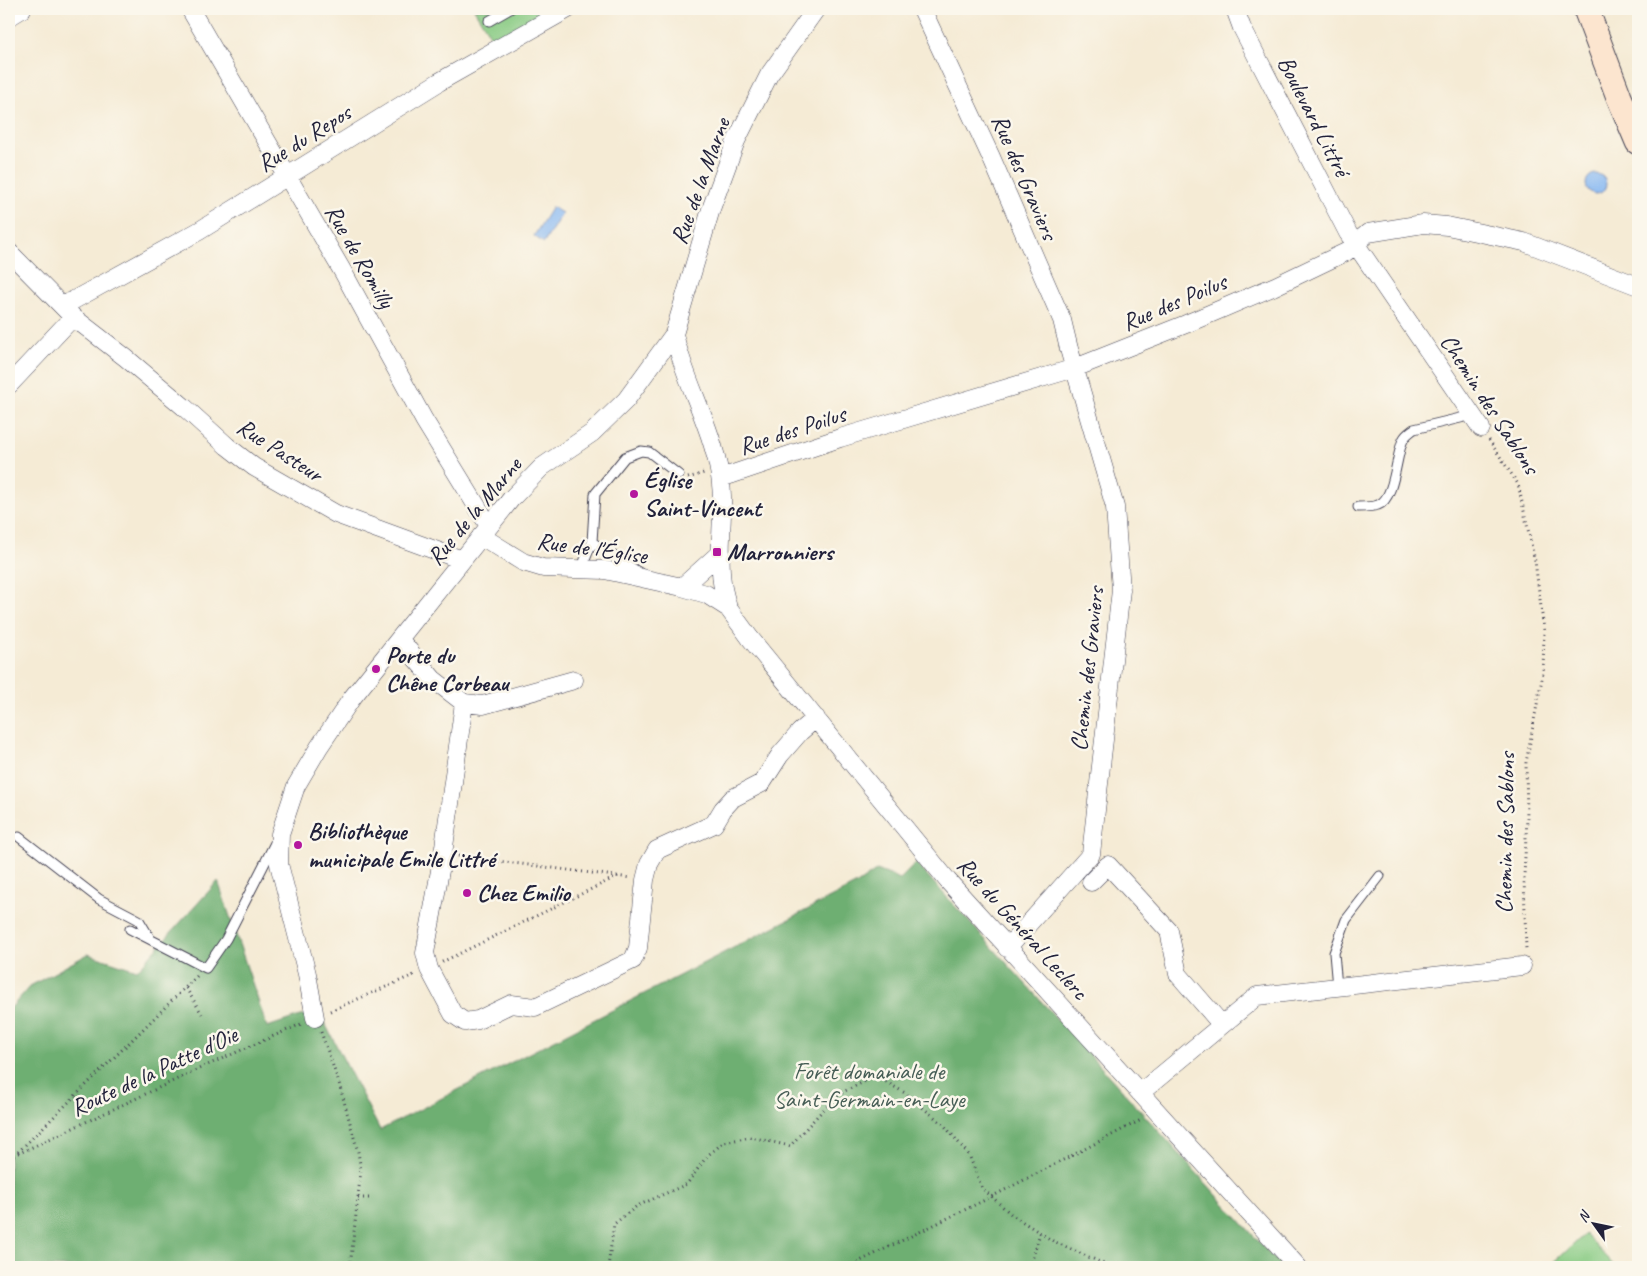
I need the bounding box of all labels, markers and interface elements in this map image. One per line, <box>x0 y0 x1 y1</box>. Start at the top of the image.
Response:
street label: Boulevard Littré <box>1271 51 1359 185</box>
street label: Rue du Repos <box>252 97 358 179</box>
street label: Rue des Graviers <box>985 110 1066 246</box>
street label: Rue de la Marne <box>663 112 737 248</box>
street label: Rue de Romilly <box>318 199 402 315</box>
street label: Rue des Poilus <box>1117 266 1233 337</box>
street label: Chemin des Sablons <box>1434 328 1547 481</box>
street label: Rue des Poilus <box>735 398 852 461</box>
street label: Rue Pasteur <box>232 411 330 490</box>
street label: Rue de la Marne <box>420 449 529 571</box>
place label: Église Saint-Vincent <box>644 465 764 523</box>
marker: Église Saint-Vincent <box>628 488 640 500</box>
street label: Rue de l'Église <box>535 525 651 571</box>
place label: Marronniers <box>727 537 836 567</box>
marker: Marronniers <box>711 546 723 558</box>
street label: Chemin des Graviers <box>1063 584 1111 752</box>
place label: Porte du Chêne Corbeau <box>386 640 511 698</box>
marker: Porte du Chêne Corbeau <box>370 663 382 675</box>
street label: Chemin des Sablons <box>1489 750 1521 914</box>
place label: Bibliothèque municipale Emile Littré <box>308 816 499 874</box>
marker: Bibliothèque municipale Emile Littré <box>292 839 304 851</box>
street label: Rue du Général Leclerc <box>951 850 1096 1006</box>
place label: Chez Emilio <box>477 878 572 908</box>
marker: Chez Emilio <box>461 887 473 899</box>
street label: Route de la Patte d'Oie <box>66 1018 244 1123</box>
park label: Forêt domaniale de Saint-Germain-en-Laye <box>773 1056 967 1114</box>
north arrow <box>1570 1198 1620 1248</box>
text: N <box>1574 1207 1594 1225</box>

